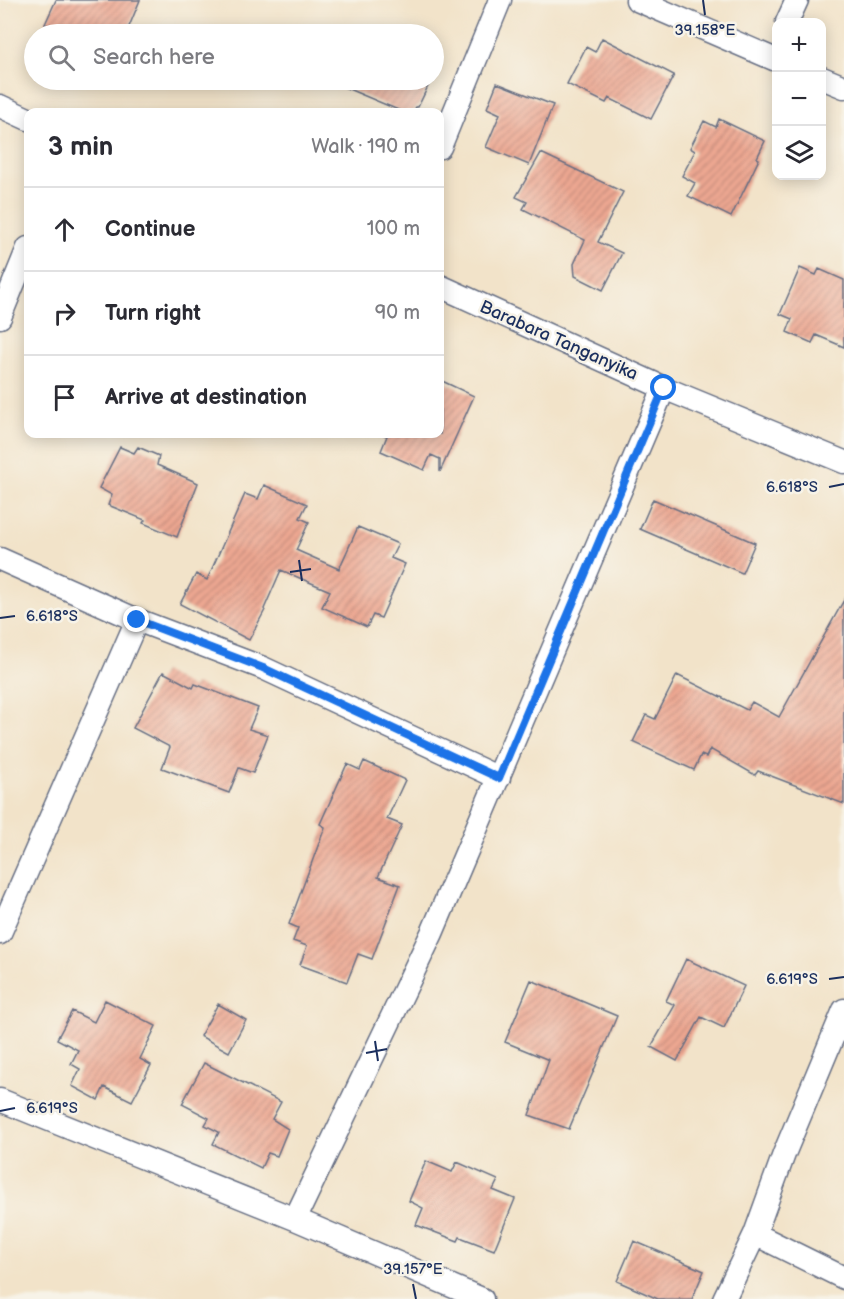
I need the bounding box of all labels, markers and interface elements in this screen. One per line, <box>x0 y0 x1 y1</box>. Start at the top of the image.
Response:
map controls <box>772 18 826 180</box>
button: + <box>772 18 826 72</box>
text: 39.158°E <box>675 21 735 40</box>
search box <box>24 24 444 90</box>
icon: search <box>45 41 78 74</box>
text: Search here <box>93 44 215 71</box>
button: − <box>772 72 826 126</box>
button: layers <box>772 126 826 180</box>
text: 3 min <box>48 132 113 163</box>
text: Walk · 190 m <box>311 135 420 159</box>
icon: ahead <box>48 213 81 246</box>
text: Continue <box>105 216 195 243</box>
text: 100 m <box>367 217 420 241</box>
street label: Barabara Tanganyika <box>476 296 641 385</box>
icon: right <box>48 297 81 330</box>
text: Turn right <box>105 300 201 327</box>
text: 90 m <box>375 301 420 325</box>
route start <box>650 374 676 400</box>
icon: arrive <box>48 381 81 414</box>
text: Arrive at destination <box>105 384 307 411</box>
text: 6.618°S <box>766 478 818 497</box>
route end <box>123 606 149 632</box>
text: 6.618°S <box>26 607 78 626</box>
text: 6.619°S <box>766 970 818 989</box>
text: 6.619°S <box>26 1099 78 1118</box>
text: 39.157°E <box>383 1260 443 1279</box>

